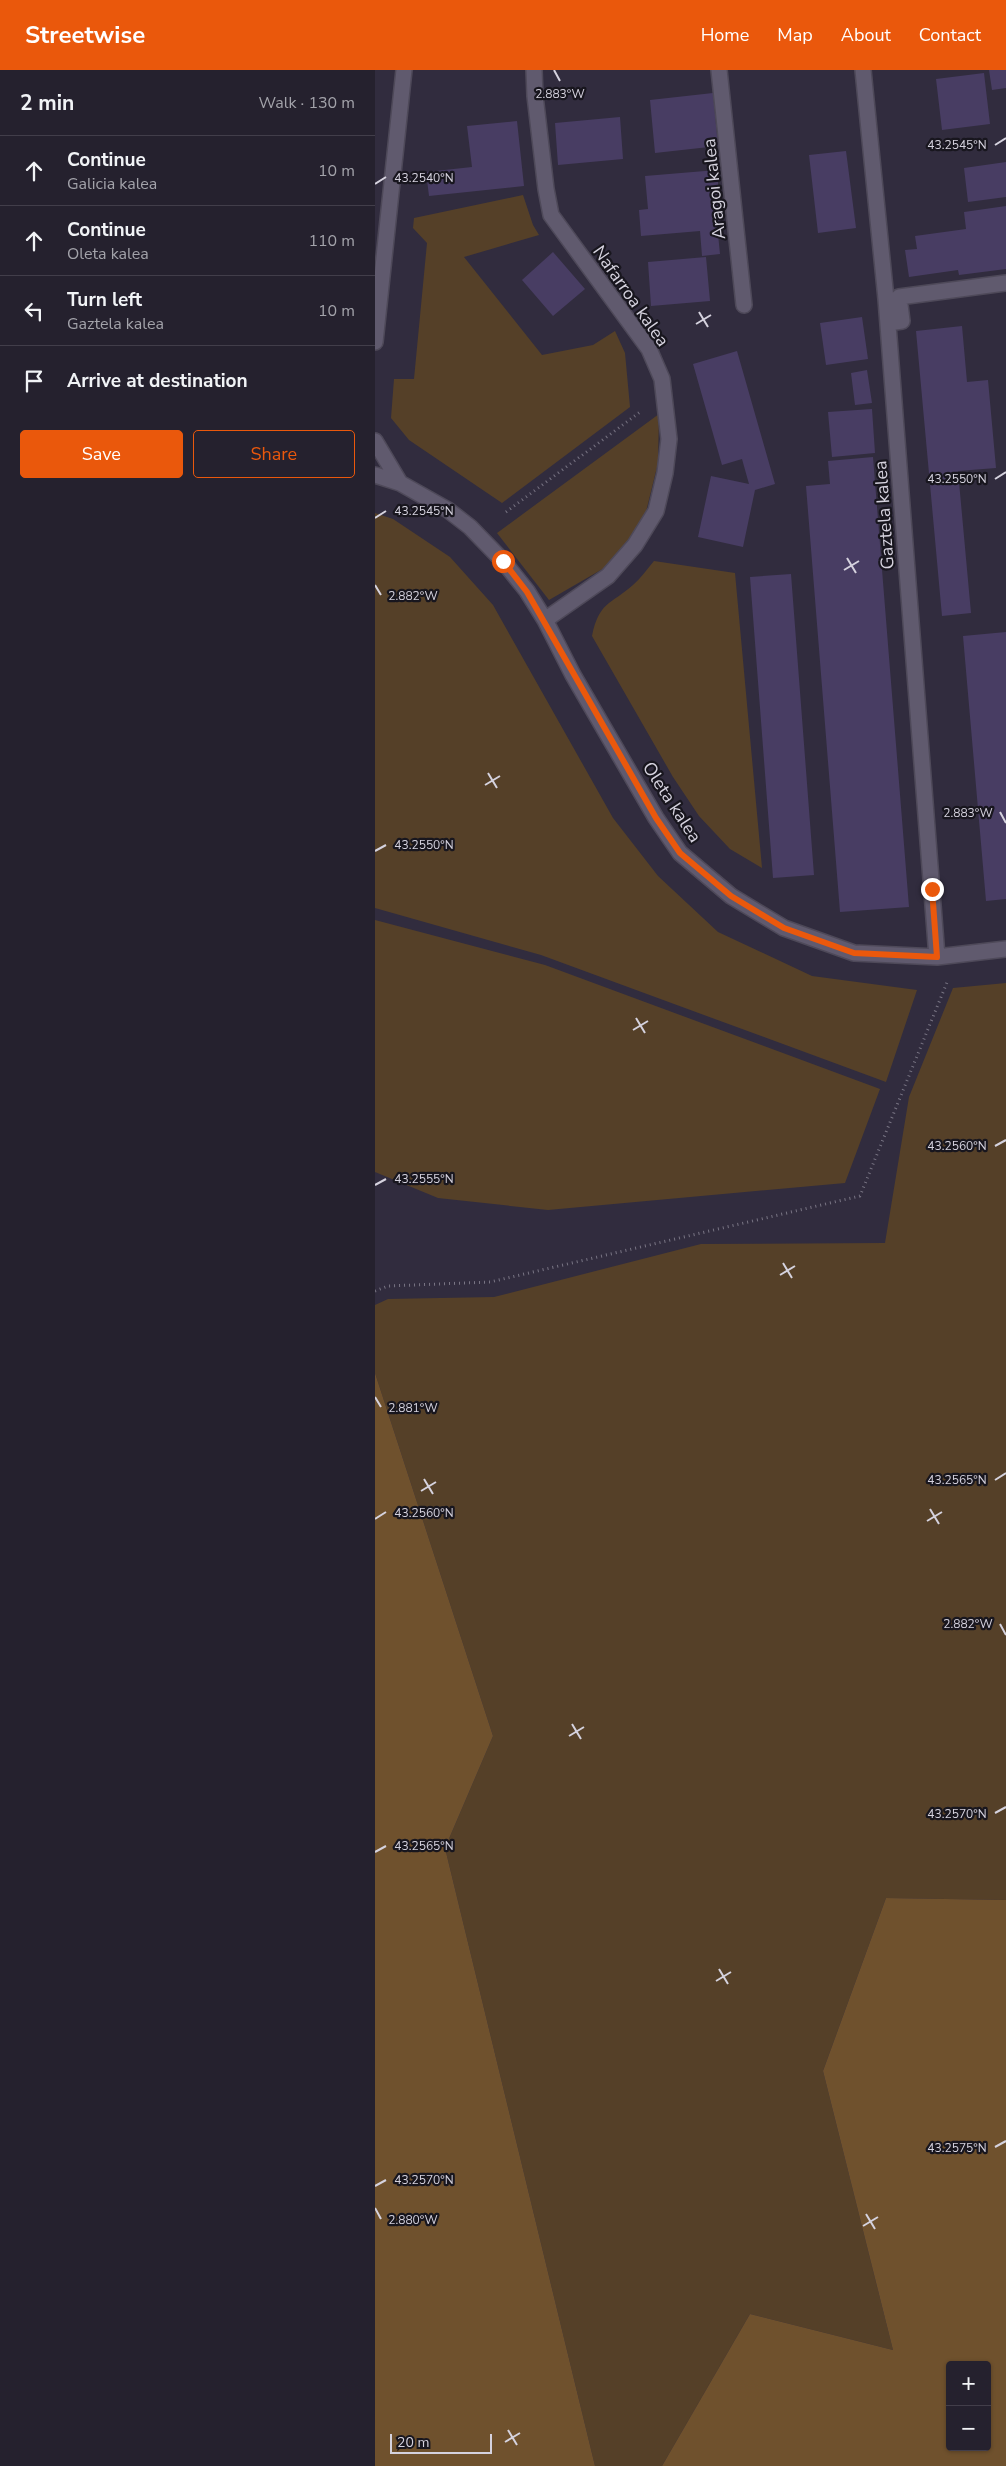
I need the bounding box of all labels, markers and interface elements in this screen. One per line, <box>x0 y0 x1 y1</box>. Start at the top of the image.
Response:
text: Streetwise <box>25 19 145 51</box>
text: Home <box>701 23 749 47</box>
text: Map <box>777 23 813 47</box>
text: About <box>841 23 891 47</box>
text: Contact <box>919 23 981 47</box>
text: 2.883°W <box>535 86 585 102</box>
text: 2 min <box>20 89 74 117</box>
text: Walk · 130 m <box>259 92 355 114</box>
street label: Aragoi kalea <box>697 137 731 241</box>
text: 43.2545°N <box>927 137 987 153</box>
text: Continue <box>67 147 146 173</box>
icon: ahead <box>20 157 48 185</box>
text: 10 m <box>318 160 355 182</box>
text: 43.2540°N <box>394 170 454 186</box>
text: Galicia kalea <box>67 173 157 195</box>
text: Continue <box>67 217 146 243</box>
icon: ahead <box>20 227 48 255</box>
text: 110 m <box>308 230 355 252</box>
street label: Nafarroa kalea <box>587 241 675 351</box>
text: Oleta kalea <box>67 243 149 265</box>
text: Turn left <box>67 287 142 313</box>
icon: left <box>20 297 48 325</box>
text: 10 m <box>318 300 355 322</box>
text: Gaztela kalea <box>67 313 164 335</box>
icon: arrive <box>20 367 48 395</box>
text: Arrive at destination <box>67 368 248 394</box>
button: Save <box>20 430 183 478</box>
button: Share <box>193 430 355 478</box>
street label: Gaztela kalea <box>868 460 900 570</box>
text: 43.2550°N <box>927 471 987 487</box>
text: 43.2545°N <box>394 503 454 519</box>
route start <box>492 550 515 573</box>
text: 2.882°W <box>388 588 438 604</box>
street label: Oleta kalea <box>637 757 707 847</box>
text: 2.883°W <box>943 805 993 821</box>
text: 43.2550°N <box>394 837 454 853</box>
route end <box>921 878 944 901</box>
text: 43.2560°N <box>927 1138 987 1154</box>
text: 43.2555°N <box>394 1171 454 1187</box>
text: 2.881°W <box>388 1400 438 1416</box>
text: 43.2565°N <box>927 1472 987 1488</box>
text: 43.2560°N <box>394 1505 454 1521</box>
text: 2.882°W <box>943 1616 993 1632</box>
text: 43.2570°N <box>927 1806 987 1822</box>
text: 43.2565°N <box>394 1838 454 1854</box>
text: 43.2575°N <box>927 2140 987 2156</box>
text: 43.2570°N <box>394 2172 454 2188</box>
text: 2.880°W <box>388 2212 438 2228</box>
map controls <box>946 2361 991 2451</box>
button: + <box>946 2361 991 2406</box>
button: − <box>946 2406 991 2451</box>
scale bar <box>390 2431 493 2454</box>
text: 20 m <box>397 2433 429 2452</box>

